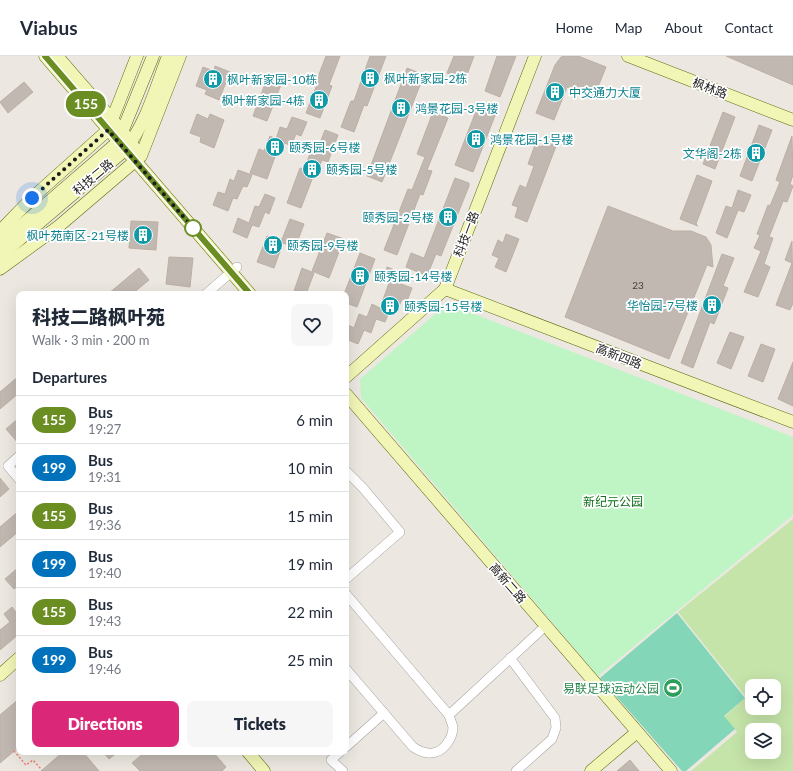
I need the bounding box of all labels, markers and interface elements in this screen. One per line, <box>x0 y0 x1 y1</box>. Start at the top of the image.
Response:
text: Viabus <box>20 16 78 39</box>
text: Home <box>555 19 593 36</box>
text: Map <box>615 19 642 36</box>
text: About <box>664 19 702 36</box>
text: Contact <box>724 19 773 36</box>
building icon: 枫叶新家园-2栋 <box>359 67 381 89</box>
building icon: 枫叶新家园-10栋 <box>202 68 224 90</box>
place label: 枫叶新家园-2栋 <box>384 71 467 86</box>
place label: 枫叶新家园-10栋 <box>227 72 317 87</box>
street label: 枫林路 <box>691 75 729 101</box>
building icon: 中交通力大厦 <box>544 81 566 103</box>
place label: 中交通力大厦 <box>569 85 641 100</box>
building icon: 枫叶新家园-4栋 <box>308 89 330 111</box>
line badge: 155 <box>63 91 109 117</box>
place label: 枫叶新家园-4栋 <box>222 93 305 108</box>
text: 155 <box>74 95 98 112</box>
building icon: 鸿景花园-3号楼 <box>390 97 412 119</box>
place label: 鸿景花园-3号楼 <box>415 101 498 116</box>
building icon: 鸿景花园-1号楼 <box>465 128 487 150</box>
place label: 鸿景花园-1号楼 <box>490 132 573 147</box>
building icon: 颐秀园-6号楼 <box>264 136 286 158</box>
place label: 颐秀园-6号楼 <box>289 140 360 155</box>
building icon: 文华阁-2栋 <box>745 142 767 164</box>
place label: 文华阁-2栋 <box>683 146 742 161</box>
street label: 科技二路 <box>70 156 116 198</box>
building icon: 颐秀园-5号楼 <box>301 158 323 180</box>
place label: 颐秀园-5号楼 <box>326 162 397 177</box>
your location <box>22 188 42 208</box>
building icon: 颐秀园-2号楼 <box>437 206 459 228</box>
street label: 科技一路 <box>450 209 482 259</box>
place label: 颐秀园-2号楼 <box>363 210 434 225</box>
unlabelled marker <box>184 219 202 237</box>
building icon: 枫叶苑南区-21号楼 <box>132 224 154 246</box>
place label: 枫叶苑南区-21号楼 <box>27 228 129 243</box>
building icon: 颐秀园-9号楼 <box>262 234 284 256</box>
place label: 颐秀园-9号楼 <box>287 238 358 253</box>
building icon: 颐秀园-14号楼 <box>349 265 371 287</box>
place label: 颐秀园-14号楼 <box>374 269 452 284</box>
house number: 23 <box>632 279 644 291</box>
building icon: 华怡园-7号楼 <box>701 294 723 316</box>
building icon: 颐秀园-15号楼 <box>379 295 401 317</box>
place label: 华怡园-7号楼 <box>627 298 698 313</box>
place label: 颐秀园-15号楼 <box>404 299 482 314</box>
button: heart <box>291 304 333 346</box>
text: 科技二路枫叶苑 <box>32 305 165 328</box>
text: Walk · 3 min · 200 m <box>32 332 150 348</box>
street label: 高新四路 <box>594 340 644 372</box>
text: Departures <box>32 368 107 386</box>
text: Bus <box>88 403 113 421</box>
text: 155 <box>42 411 66 428</box>
text: 6 min <box>296 411 333 429</box>
text: 19:27 <box>88 421 121 437</box>
text: Bus <box>88 451 113 469</box>
text: 199 <box>42 459 66 476</box>
text: 10 min <box>287 459 333 477</box>
text: 19:31 <box>88 469 121 485</box>
park label: 新纪元公园 <box>583 494 643 509</box>
text: Bus <box>88 499 113 517</box>
text: 155 <box>42 507 66 524</box>
text: 15 min <box>287 507 333 525</box>
text: 19:36 <box>88 517 121 533</box>
text: Bus <box>88 547 113 565</box>
text: 199 <box>42 555 66 572</box>
text: 19 min <box>287 555 333 573</box>
street label: 高新二路 <box>487 560 529 606</box>
text: 19:40 <box>88 565 121 581</box>
text: Bus <box>88 595 113 613</box>
text: 155 <box>42 603 66 620</box>
text: 22 min <box>287 603 333 621</box>
text: 19:43 <box>88 613 121 629</box>
text: Bus <box>88 643 113 661</box>
text: 199 <box>42 651 66 668</box>
text: 25 min <box>287 651 333 669</box>
text: 19:46 <box>88 661 121 677</box>
sports icon: 易联足球运动公园 <box>662 677 684 699</box>
map controls <box>745 679 781 759</box>
button: locate <box>745 679 781 715</box>
place label: 易联足球运动公园 <box>563 681 659 696</box>
button: Directions <box>32 701 179 747</box>
button: Tickets <box>187 701 333 747</box>
button: layers <box>745 723 781 759</box>

